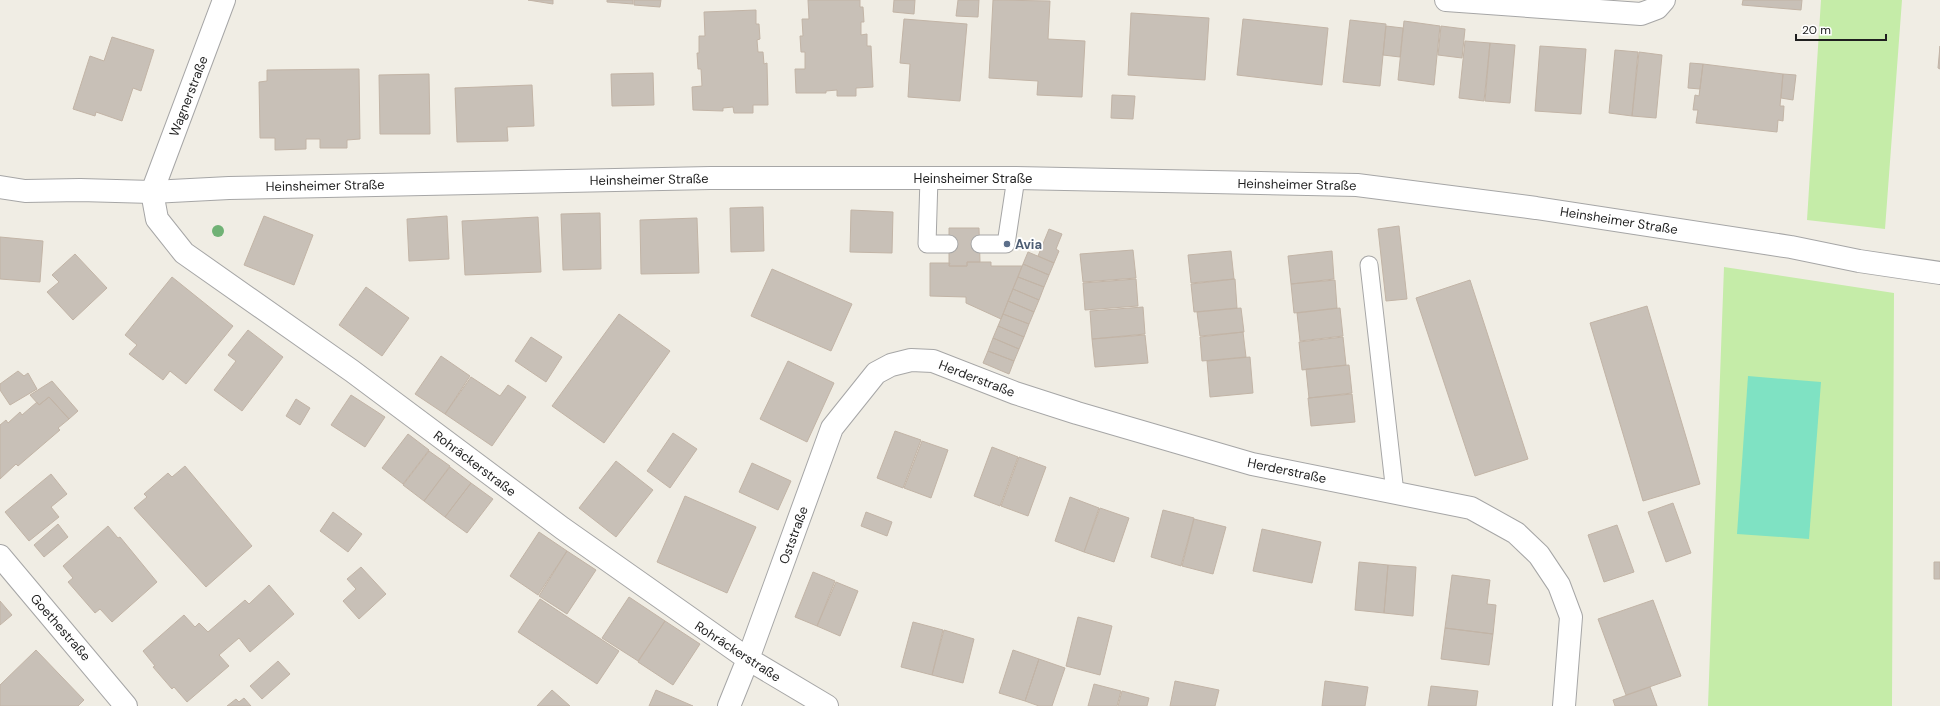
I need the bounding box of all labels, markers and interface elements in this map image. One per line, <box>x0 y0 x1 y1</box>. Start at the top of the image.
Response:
scale bar <box>1796 16 1886 42</box>
text: 20 m <box>1802 22 1831 38</box>
street label: Wagnerstraße <box>165 53 212 139</box>
street label: Heinsheimer Straße <box>589 170 709 189</box>
street label: Heinsheimer Straße <box>914 170 1032 187</box>
street label: Heinsheimer Straße <box>1237 175 1357 194</box>
street label: Heinsheimer Straße <box>265 176 385 195</box>
street label: Heinsheimer Straße <box>1559 203 1679 238</box>
place label: Avia <box>1015 236 1042 253</box>
marker: Avia <box>1002 239 1012 249</box>
street label: Herderstraße <box>936 356 1017 401</box>
street label: Rohräckerstraße <box>430 427 519 500</box>
street label: Herderstraße <box>1246 454 1328 487</box>
street label: Oststraße <box>775 504 812 566</box>
street label: Goethestraße <box>27 590 94 664</box>
street label: Rohräckerstraße <box>692 617 784 686</box>

